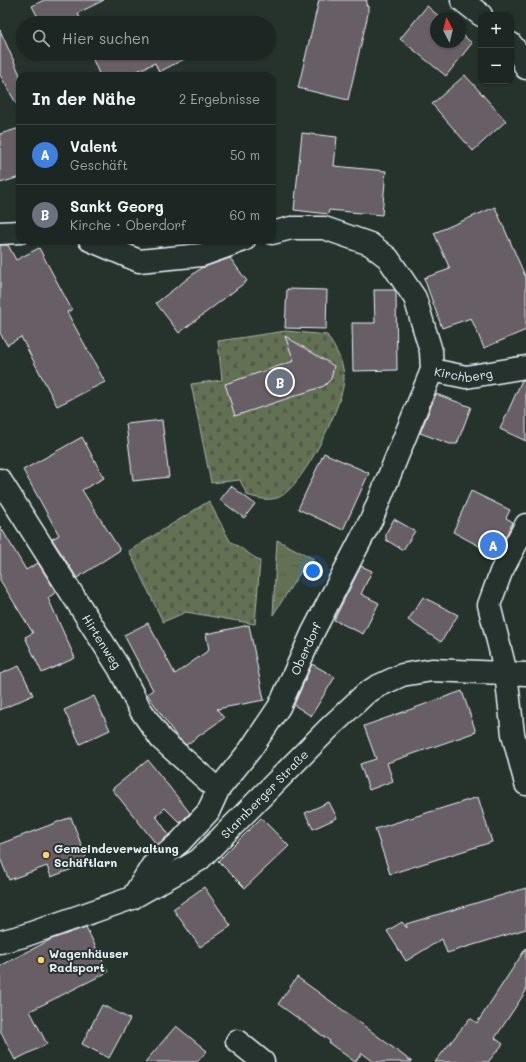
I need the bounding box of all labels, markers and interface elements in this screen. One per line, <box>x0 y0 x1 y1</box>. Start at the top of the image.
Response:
north arrow <box>430 12 466 48</box>
map controls <box>478 12 514 84</box>
button: + <box>478 12 514 48</box>
search box <box>16 16 276 60</box>
icon: search <box>30 27 52 49</box>
text: Hier suchen <box>62 28 149 48</box>
button: − <box>478 48 514 84</box>
text: In der Nähe <box>32 87 136 109</box>
text: 2 Ergebnisse <box>179 90 260 107</box>
text: Valent <box>70 136 117 156</box>
text: A <box>40 146 50 163</box>
text: 50 m <box>230 146 260 163</box>
text: Geschäft <box>70 156 128 173</box>
text: Sankt Georg <box>70 196 164 216</box>
text: B <box>41 206 49 223</box>
text: 60 m <box>230 206 260 223</box>
text: Kirche · Oberdorf <box>70 216 186 233</box>
street label: Kirchberg <box>433 363 494 385</box>
pin: B <box>267 367 293 397</box>
pin: A <box>480 530 506 560</box>
your location <box>303 561 323 581</box>
street label: Hirtenweg <box>79 611 125 672</box>
street label: Oberdorf <box>287 619 325 677</box>
street label: Starnberger Straße <box>217 746 311 842</box>
place label: Gemeindeverwaltung Schäftlarn <box>54 840 179 870</box>
marker: Gemeindeverwaltung Schäftlarn <box>41 850 51 860</box>
place label: Wagenhäuser Radsport <box>49 945 128 975</box>
marker: Wagenhäuser Radsport <box>36 955 46 965</box>

